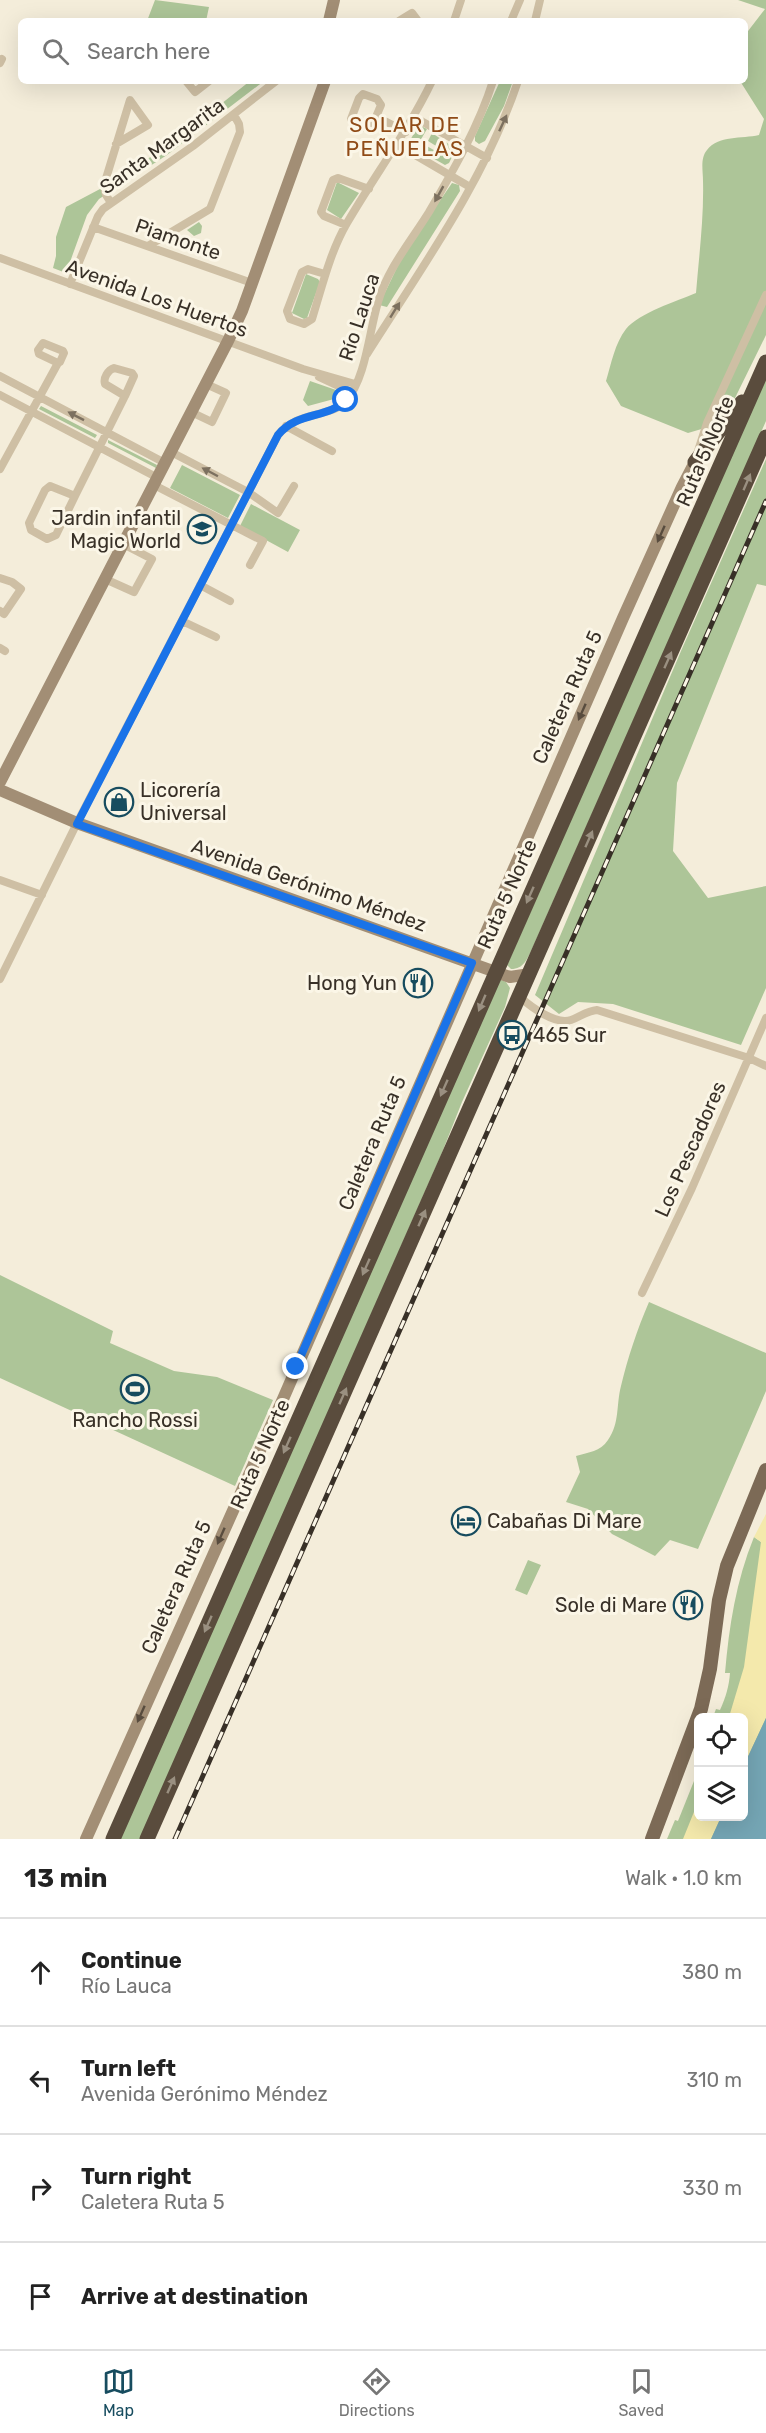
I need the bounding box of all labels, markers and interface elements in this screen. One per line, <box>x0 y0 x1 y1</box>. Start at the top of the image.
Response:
search box <box>18 18 748 84</box>
icon: search <box>39 35 72 68</box>
text: Search here <box>87 38 210 65</box>
street label: Santa Margarita <box>95 93 229 199</box>
district label: SOLAR DE PEÑUELAS <box>346 112 465 161</box>
one-way arrow <box>498 115 507 132</box>
one-way arrow <box>433 186 444 202</box>
street label: Piamonte <box>132 213 224 265</box>
street label: Avenida Los Huertos <box>63 254 251 342</box>
street label: Río Lauca <box>334 270 384 364</box>
one-way arrow <box>389 302 400 318</box>
route start <box>332 386 358 412</box>
street label: Ruta 5 Norte <box>671 392 739 510</box>
one-way arrow <box>68 411 85 421</box>
one-way arrow <box>201 467 218 477</box>
one-way arrow <box>742 472 752 490</box>
place label: Jardin infantil Magic World <box>51 506 181 553</box>
school or university icon: Jardin infantil Magic World <box>186 513 218 545</box>
one-way arrow <box>656 525 666 543</box>
street label: Caletera Ruta 5 <box>527 627 607 767</box>
one-way arrow <box>663 651 673 669</box>
one-way arrow <box>577 703 586 721</box>
place label: Licorería Universal <box>140 778 227 825</box>
shop icon: Licorería Universal <box>103 786 135 818</box>
one-way arrow <box>585 830 594 847</box>
street label: Avenida Gerónimo Méndez <box>188 833 430 937</box>
street label: Ruta 5 Norte <box>472 835 542 953</box>
one-way arrow <box>525 887 535 905</box>
restaurant icon: Hong Yun <box>402 967 434 999</box>
place label: Hong Yun <box>307 971 397 995</box>
one-way arrow <box>477 995 487 1013</box>
bus stop icon: 465 Sur <box>496 1019 528 1051</box>
place label: 465 Sur <box>533 1023 607 1047</box>
street label: Caletera Ruta 5 <box>333 1072 411 1214</box>
street label: Los Pescadores <box>649 1077 731 1221</box>
one-way arrow <box>440 1080 449 1097</box>
one-way arrow <box>417 1208 427 1226</box>
one-way arrow <box>361 1258 370 1275</box>
route end <box>282 1353 308 1379</box>
sports icon: Rancho Rossi <box>119 1373 151 1405</box>
one-way arrow <box>339 1387 349 1405</box>
street label: Ruta 5 Norte <box>225 1395 295 1513</box>
place label: Rancho Rossi <box>72 1408 198 1432</box>
one-way arrow <box>282 1437 292 1455</box>
hotel icon: Cabañas Di Mare <box>450 1505 482 1537</box>
place label: Cabañas Di Mare <box>487 1509 642 1533</box>
street label: Caletera Ruta 5 <box>136 1517 216 1657</box>
one-way arrow <box>215 1527 225 1545</box>
restaurant icon: Sole di Mare <box>672 1589 704 1621</box>
place label: Sole di Mare <box>555 1593 667 1617</box>
one-way arrow <box>203 1615 213 1633</box>
one-way arrow <box>136 1706 146 1724</box>
map controls <box>694 1713 748 1821</box>
button: locate <box>694 1713 748 1767</box>
button: layers <box>694 1767 748 1821</box>
one-way arrow <box>166 1777 175 1794</box>
text: 13 min <box>24 1863 108 1894</box>
text: Walk · 1.0 km <box>625 1866 742 1890</box>
text: Continue <box>81 1947 182 1974</box>
icon: ahead <box>24 1956 57 1989</box>
text: 380 m <box>682 1960 742 1984</box>
text: Río Lauca <box>81 1974 172 1998</box>
text: Turn left <box>81 2055 176 2082</box>
icon: left <box>24 2064 57 2097</box>
text: 310 m <box>686 2068 742 2092</box>
text: Avenida Gerónimo Méndez <box>81 2082 328 2106</box>
text: Turn right <box>81 2163 191 2190</box>
icon: right <box>24 2172 57 2205</box>
text: 330 m <box>683 2176 742 2200</box>
text: Caletera Ruta 5 <box>81 2190 225 2214</box>
icon: arrive <box>24 2280 57 2313</box>
text: Arrive at destination <box>81 2283 308 2310</box>
tab: Map <box>102 2365 135 2420</box>
tab: Directions <box>339 2365 415 2420</box>
tab: Saved <box>618 2365 664 2420</box>

